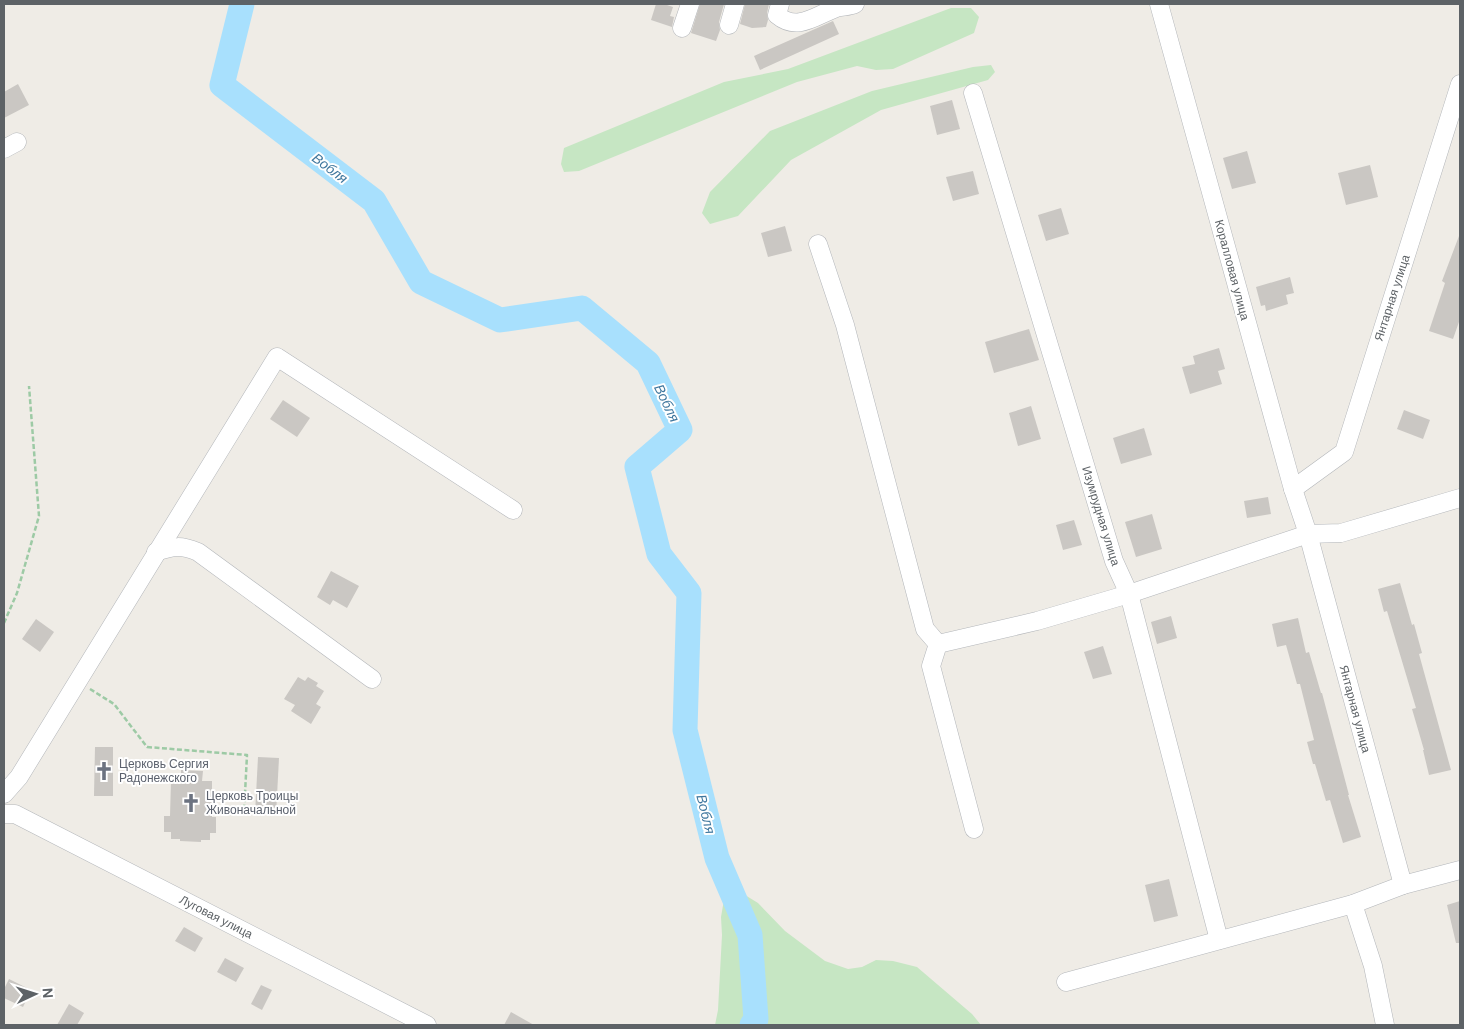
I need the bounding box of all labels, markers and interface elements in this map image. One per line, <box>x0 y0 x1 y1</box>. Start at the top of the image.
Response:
water label: Вобля <box>309 149 352 188</box>
street label: Коралловая улица <box>1211 218 1253 322</box>
street label: Янтарная улица <box>1370 252 1414 343</box>
water label: Вобля <box>650 381 684 425</box>
street label: Изумрудная улица <box>1078 464 1124 568</box>
street label: Янтарная улица <box>1336 663 1374 755</box>
place label: Церковь Сергия Радонежского <box>119 756 209 786</box>
church icon: Церковь Сергия Радонежского <box>93 760 115 782</box>
place label: Церковь Троицы Живоначальной <box>206 788 298 818</box>
church icon: Церковь Троицы Живоначальной <box>180 792 202 814</box>
water label: Вобля <box>692 792 720 836</box>
street label: Луговая улица <box>177 892 256 943</box>
north arrow <box>10 969 60 1019</box>
text: N <box>39 987 57 999</box>

